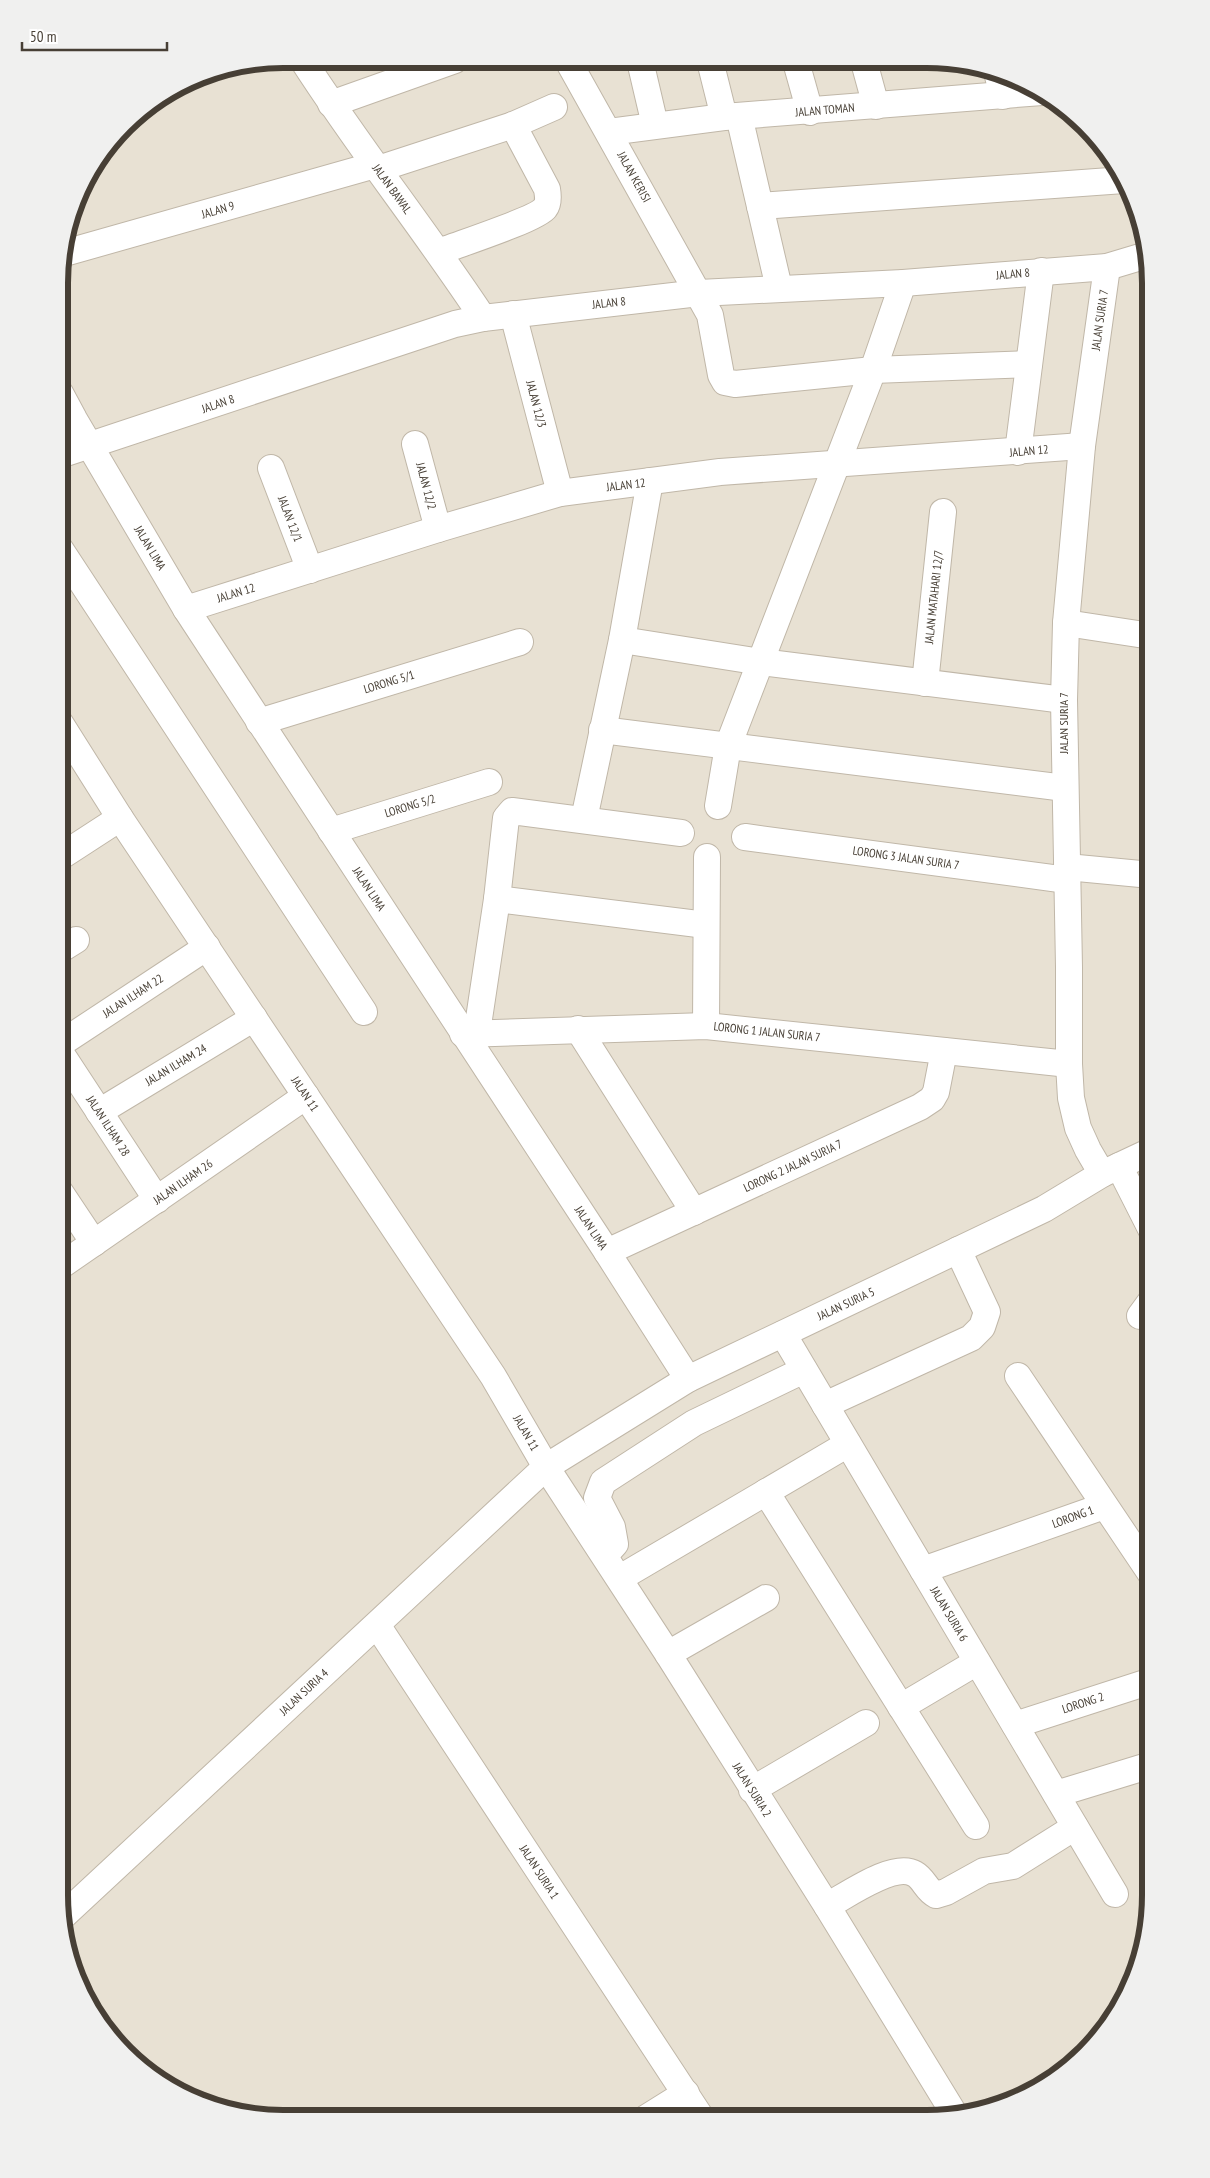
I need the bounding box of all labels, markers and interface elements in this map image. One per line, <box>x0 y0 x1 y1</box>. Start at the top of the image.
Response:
scale bar <box>22 20 168 52</box>
text: 50 m <box>30 27 56 46</box>
street label: JALAN TOMAN <box>794 99 855 120</box>
street label: JALAN KERISI <box>614 148 655 205</box>
street label: JALAN BAWAL <box>369 160 415 216</box>
street label: JALAN 9 <box>199 198 236 222</box>
street label: JALAN 8 <box>995 265 1030 283</box>
street label: JALAN SURIA 7 <box>1088 288 1111 352</box>
street label: JALAN 8 <box>590 293 626 312</box>
street label: JALAN 12/3 <box>523 378 550 429</box>
street label: JALAN 8 <box>199 391 236 416</box>
street label: JALAN 12 <box>1008 441 1049 460</box>
street label: JALAN 12/2 <box>413 460 440 511</box>
street label: JALAN 12 <box>605 475 646 494</box>
street label: JALAN 12/1 <box>274 493 306 544</box>
street label: JALAN LIMA <box>131 522 170 573</box>
street label: JALAN MATAHARI 12/7 <box>921 549 946 646</box>
street label: JALAN 12 <box>214 580 257 606</box>
street label: LORONG 5/1 <box>362 667 416 696</box>
street label: JALAN SURIA 7 <box>1056 692 1071 755</box>
street label: LORONG 5/2 <box>383 791 437 820</box>
street label: LORONG 3 JALAN SURIA 7 <box>852 843 960 872</box>
street label: JALAN LIMA <box>349 863 389 914</box>
street label: JALAN ILHAM 22 <box>99 970 166 1021</box>
street label: LORONG 1 JALAN SURIA 7 <box>713 1018 821 1045</box>
street label: JALAN ILHAM 24 <box>141 1040 210 1089</box>
street label: JALAN 11 <box>288 1072 323 1114</box>
street label: JALAN ILHAM 28 <box>83 1092 134 1159</box>
street label: LORONG 2 JALAN SURIA 7 <box>741 1136 845 1195</box>
street label: JALAN ILHAM 26 <box>149 1156 215 1208</box>
street label: JALAN LIMA <box>571 1202 611 1253</box>
street label: JALAN SURIA 5 <box>814 1284 877 1324</box>
street label: JALAN 11 <box>510 1411 543 1453</box>
street label: LORONG 1 <box>1050 1502 1096 1531</box>
street label: JALAN SURIA 6 <box>927 1583 972 1644</box>
street label: JALAN SURIA 4 <box>275 1665 332 1719</box>
street label: LORONG 2 <box>1060 1689 1106 1716</box>
street label: JALAN SURIA 2 <box>729 1759 775 1820</box>
street label: JALAN SURIA 1 <box>516 1841 562 1902</box>

